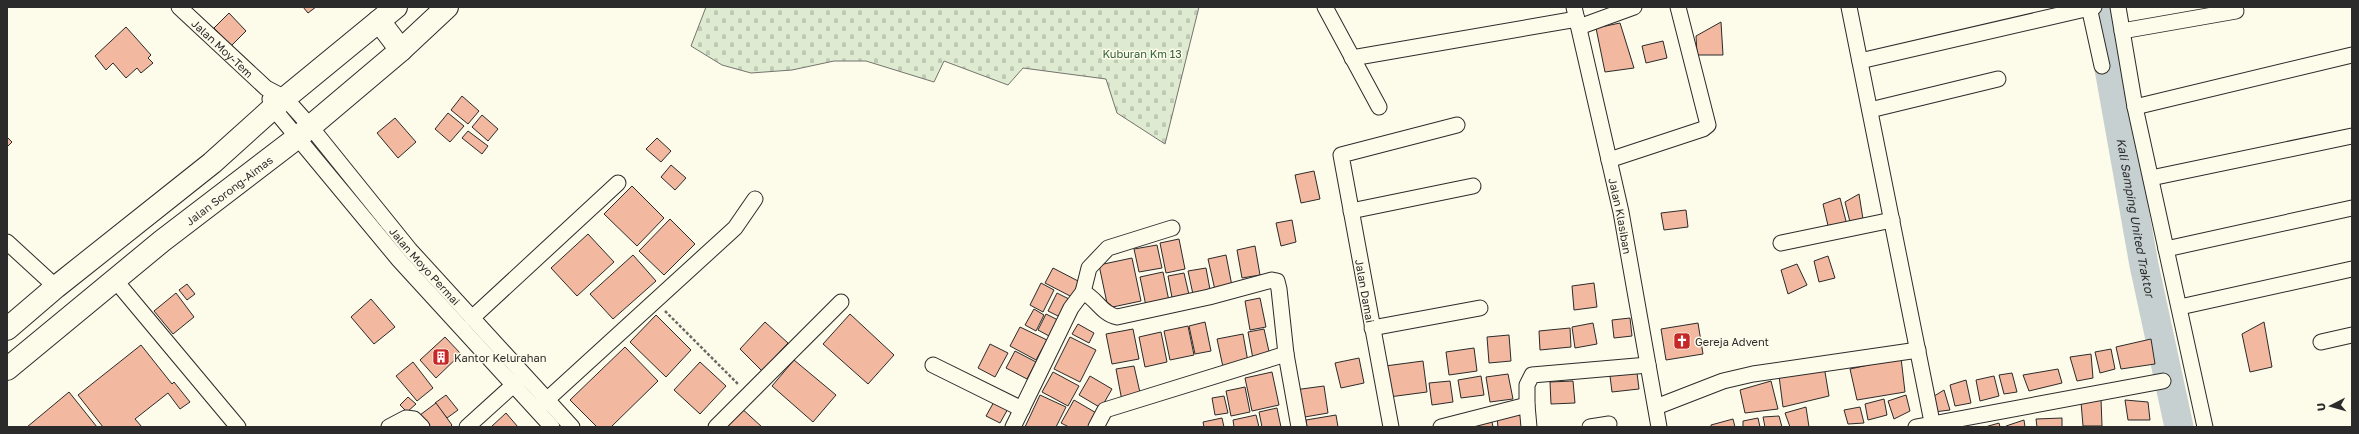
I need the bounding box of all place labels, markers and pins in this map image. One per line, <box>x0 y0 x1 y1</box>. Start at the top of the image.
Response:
church icon: Gereja Advent <box>1672 331 1692 351</box>
place label: Gereja Advent <box>1695 335 1769 348</box>
building icon: Kantor Kelurahan <box>431 347 451 367</box>
place label: Kantor Kelurahan <box>454 351 546 364</box>

